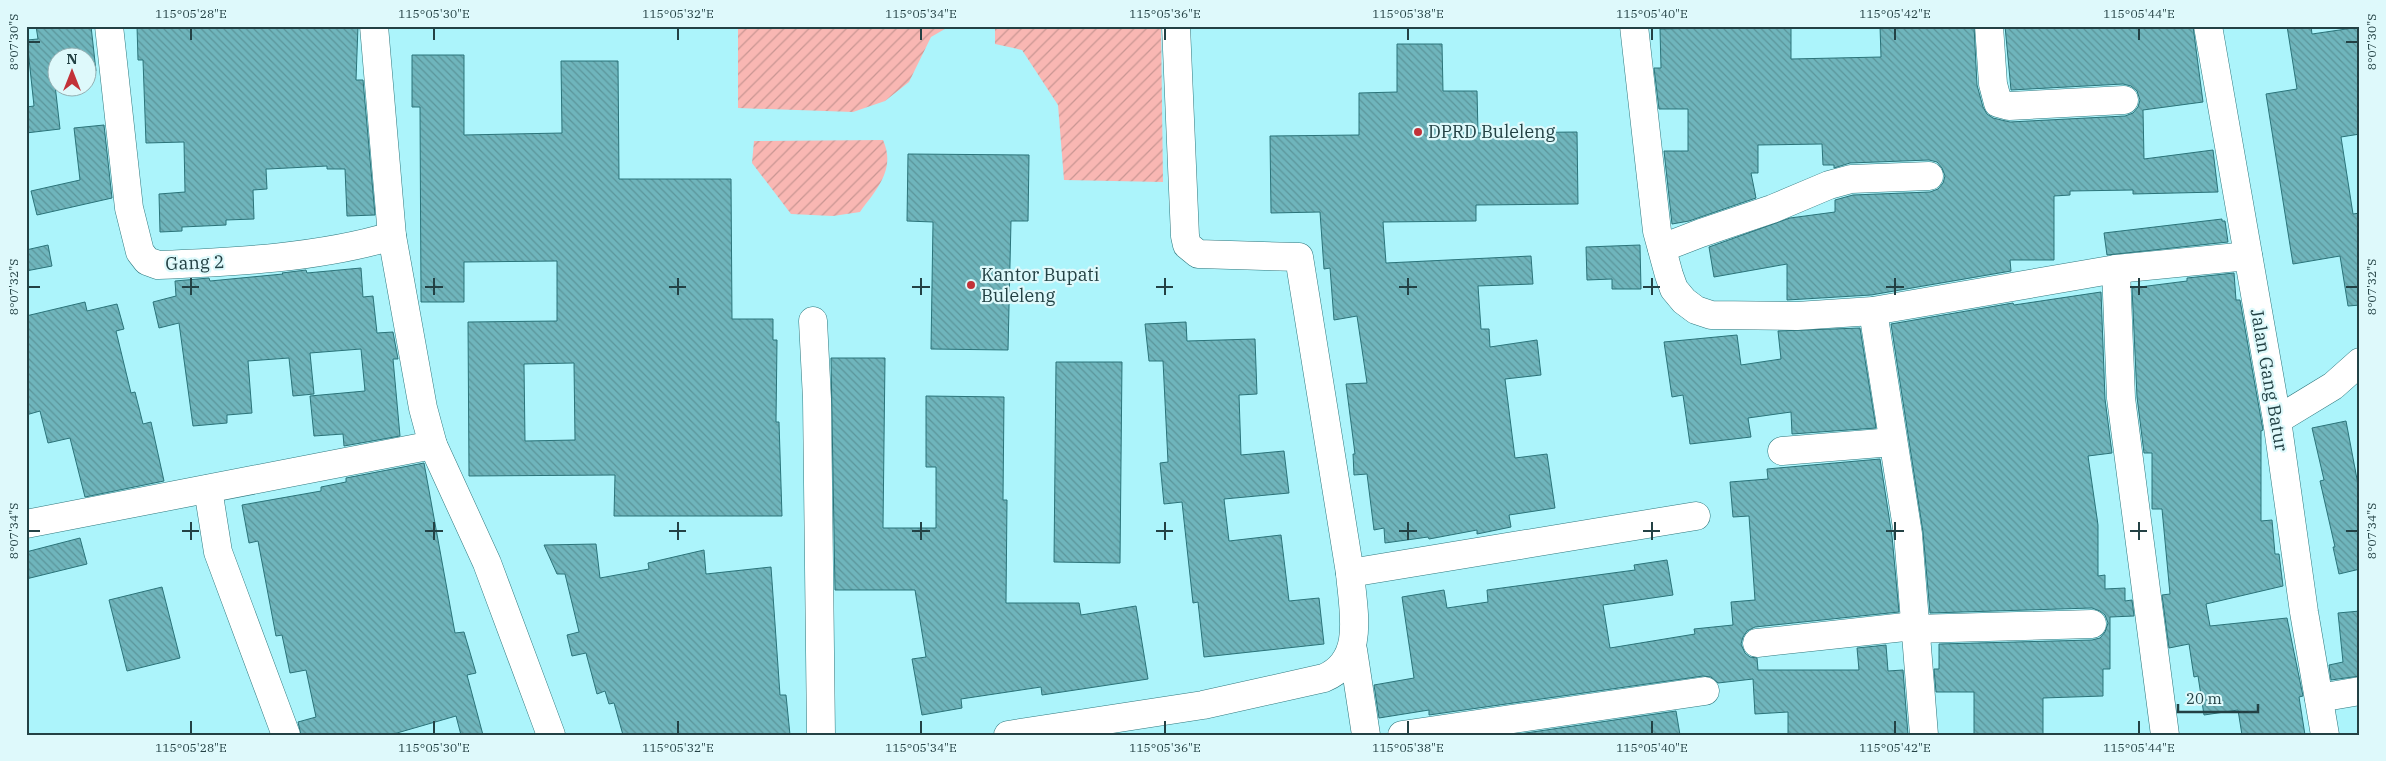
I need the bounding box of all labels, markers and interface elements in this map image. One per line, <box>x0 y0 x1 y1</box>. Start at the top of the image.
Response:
text: 115°05'28"E <box>155 6 227 21</box>
text: 115°05'30"E <box>398 6 470 21</box>
text: 115°05'32"E <box>642 6 714 21</box>
text: 115°05'34"E <box>885 6 957 21</box>
text: 115°05'36"E <box>1129 6 1201 21</box>
text: 115°05'38"E <box>1372 6 1444 21</box>
text: 115°05'40"E <box>1616 6 1688 21</box>
text: 115°05'42"E <box>1859 6 1931 21</box>
text: 115°05'44"E <box>2103 6 2175 21</box>
text: 8°07'30"S <box>6 14 21 70</box>
text: 8°07'30"S <box>2364 14 2379 70</box>
north arrow <box>48 48 98 98</box>
text: N <box>66 50 78 68</box>
place label: DPRD Buleleng <box>1428 120 1556 143</box>
marker: DPRD Buleleng <box>1412 126 1424 138</box>
street label: Gang 2 <box>165 250 225 275</box>
text: 8°07'32"S <box>6 259 21 315</box>
text: 8°07'32"S <box>2364 259 2379 315</box>
place label: Kantor Bupati Buleleng <box>981 263 1100 307</box>
marker: Kantor Bupati Buleleng <box>965 279 977 291</box>
street label: Jalan Gang Batur <box>2246 307 2293 453</box>
text: 8°07'34"S <box>6 503 21 559</box>
text: 8°07'34"S <box>2364 503 2379 559</box>
scale bar <box>2178 681 2258 713</box>
text: 20 m <box>2186 689 2222 708</box>
text: 115°05'28"E <box>155 740 227 755</box>
text: 115°05'30"E <box>398 740 470 755</box>
text: 115°05'32"E <box>642 740 714 755</box>
text: 115°05'34"E <box>885 740 957 755</box>
text: 115°05'36"E <box>1129 740 1201 755</box>
text: 115°05'38"E <box>1372 740 1444 755</box>
text: 115°05'40"E <box>1616 740 1688 755</box>
text: 115°05'42"E <box>1859 740 1931 755</box>
text: 115°05'44"E <box>2103 740 2175 755</box>

